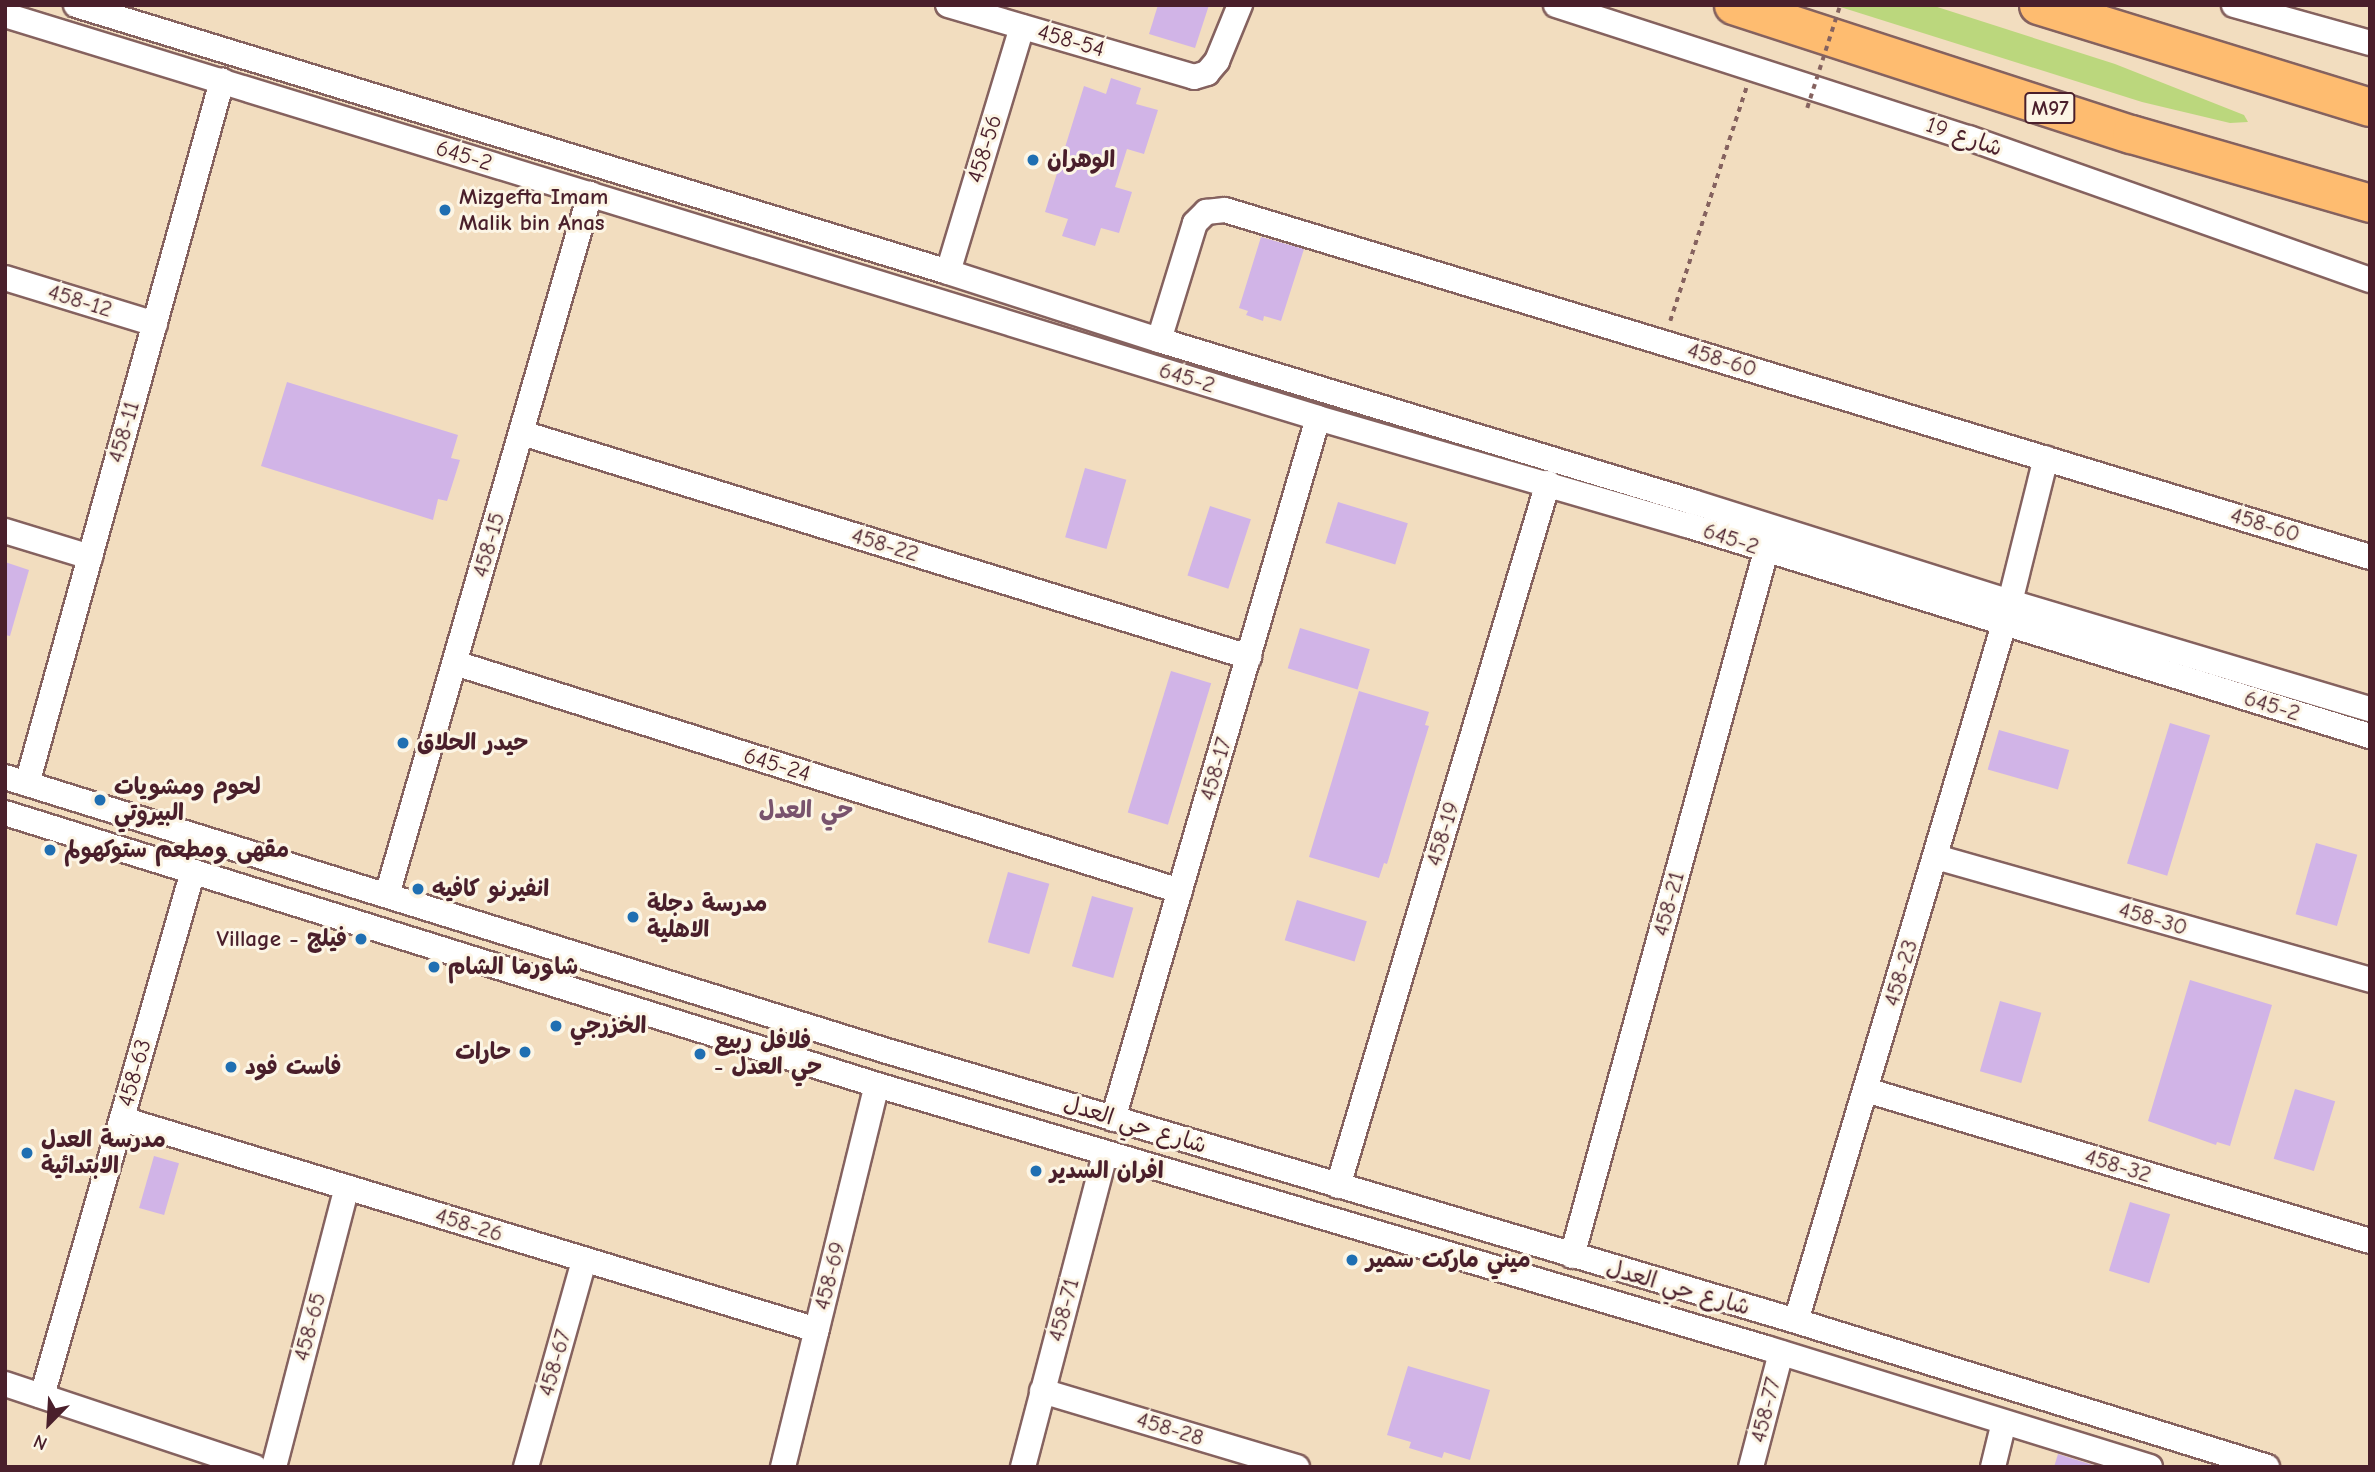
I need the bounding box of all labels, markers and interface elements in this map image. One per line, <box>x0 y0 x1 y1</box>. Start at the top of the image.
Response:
street label: 458-54 <box>1034 18 1108 64</box>
road number: M97 <box>2024 90 2076 126</box>
street label: شارع 19 <box>1922 111 2006 163</box>
street label: 458-56 <box>962 112 1008 186</box>
street label: 645-2 <box>433 134 495 178</box>
place label: الوهران <box>1047 146 1115 174</box>
marker: الوهران <box>1025 152 1041 168</box>
place label: Mizgefta Imam Malik bin Anas <box>459 183 608 237</box>
marker: Mizgefta Imam Malik bin Anas <box>437 202 453 218</box>
street label: 458-12 <box>44 278 116 324</box>
street label: 458-60 <box>1684 336 1760 384</box>
street label: 645-2 <box>1156 356 1218 400</box>
street label: 458-11 <box>102 398 146 466</box>
street label: 458-60 <box>2227 501 2303 549</box>
street label: 458-15 <box>467 509 511 581</box>
street label: 645-2 <box>1699 517 1763 561</box>
street label: 458-22 <box>848 522 922 568</box>
street label: 645-2 <box>2241 684 2303 728</box>
place label: حيدر الحلاق <box>417 729 528 757</box>
street label: 458-17 <box>1194 734 1238 804</box>
marker: حيدر الحلاق <box>395 735 411 751</box>
street label: 645-24 <box>740 742 814 788</box>
place label: لحوم ومشويات البيروتي <box>114 773 261 827</box>
marker: لحوم ومشويات البيروتي <box>92 792 108 808</box>
district label: حي العدل <box>759 797 853 825</box>
street label: 458-19 <box>1420 798 1466 870</box>
place label: مقهى ومطعم ستوكهولم <box>64 836 289 864</box>
marker: مقهى ومطعم ستوكهولم <box>42 842 58 858</box>
street label: 458-21 <box>1647 869 1691 939</box>
place label: انفيرنو كافيه <box>432 875 549 903</box>
marker: انفيرنو كافيه <box>410 881 426 897</box>
place label: مدرسة دجلة الاهلية <box>647 890 767 944</box>
street label: 458-30 <box>2115 896 2191 942</box>
marker: مدرسة دجلة الاهلية <box>625 909 641 925</box>
place label: Village - فيلج <box>217 925 347 953</box>
marker: Village - فيلج <box>353 931 369 947</box>
street label: 458-23 <box>1878 936 1924 1010</box>
place label: شاورما الشام <box>448 953 578 981</box>
marker: شاورما الشام <box>426 959 442 975</box>
place label: الخزرجي <box>570 1012 647 1040</box>
marker: الخزرجي <box>548 1018 564 1034</box>
place label: فلافل ربيع - حي العدل <box>714 1027 822 1081</box>
street label: 458-63 <box>112 1036 158 1110</box>
place label: حارات <box>455 1038 511 1066</box>
marker: حارات <box>517 1044 533 1060</box>
marker: فلافل ربيع - حي العدل <box>692 1046 708 1062</box>
place label: فاست فود <box>245 1053 341 1081</box>
marker: فاست فود <box>223 1059 239 1075</box>
street label: شارع حي العدل <box>1060 1090 1210 1160</box>
place label: مدرسة العدل الابتدائية <box>41 1126 166 1180</box>
street label: 458-32 <box>2081 1143 2155 1189</box>
marker: مدرسة العدل الابتدائية <box>19 1145 35 1161</box>
place label: افران السدير <box>1050 1157 1164 1185</box>
marker: افران السدير <box>1028 1163 1044 1179</box>
street label: 458-26 <box>432 1202 506 1248</box>
street label: 458-69 <box>808 1239 852 1313</box>
place label: ميني ماركت سمير <box>1366 1246 1530 1274</box>
marker: ميني ماركت سمير <box>1344 1252 1360 1268</box>
street label: شارع حي العدل <box>1603 1254 1753 1322</box>
street label: 458-71 <box>1042 1275 1086 1345</box>
street label: 458-65 <box>288 1290 332 1364</box>
street label: 458-67 <box>532 1326 578 1400</box>
street label: 458-77 <box>1745 1374 1787 1446</box>
north arrow <box>14 1388 84 1458</box>
street label: 458-28 <box>1133 1406 1207 1452</box>
text: N <box>30 1430 51 1455</box>

